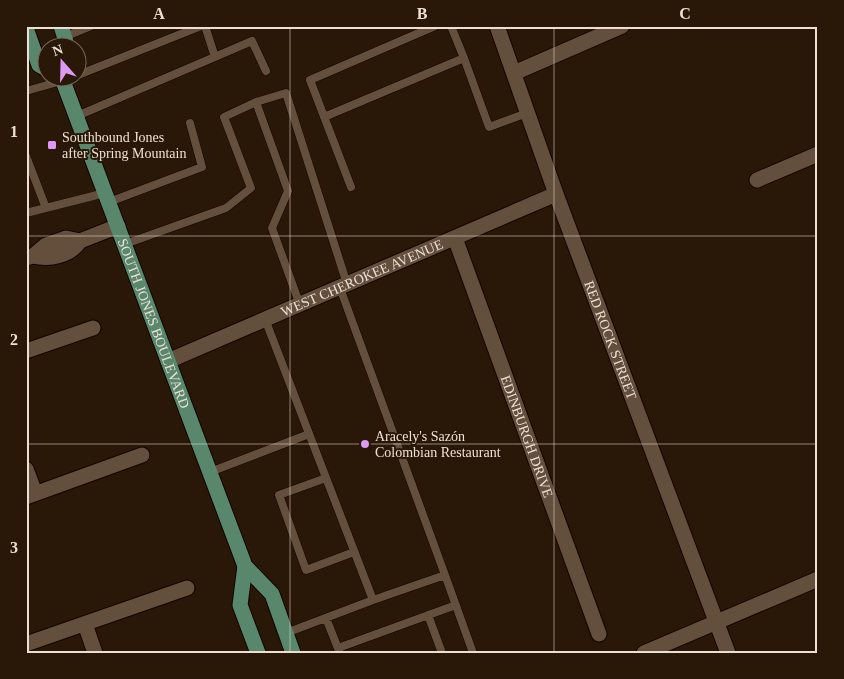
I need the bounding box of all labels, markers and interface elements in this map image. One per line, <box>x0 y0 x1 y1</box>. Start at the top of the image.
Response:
text: A <box>153 5 165 22</box>
text: B <box>417 5 428 22</box>
text: C <box>679 5 691 22</box>
north arrow <box>38 38 88 88</box>
text: N <box>50 41 65 59</box>
text: 1 <box>10 123 18 140</box>
place label: Southbound Jones after Spring Mountain <box>62 130 186 161</box>
marker: Southbound Jones after Spring Mountain <box>46 139 58 151</box>
street label: SOUTH JONES BOULEVARD <box>115 236 193 410</box>
street label: WEST CHEROKEE AVENUE <box>279 236 445 319</box>
street label: RED ROCK STREET <box>582 279 640 402</box>
text: 2 <box>10 331 18 348</box>
street label: EDINBURGH DRIVE <box>498 373 556 499</box>
place label: Aracely's Sazón Colombian Restaurant <box>375 429 501 460</box>
marker: Aracely's Sazón Colombian Restaurant <box>359 438 371 450</box>
text: 3 <box>10 539 18 556</box>

